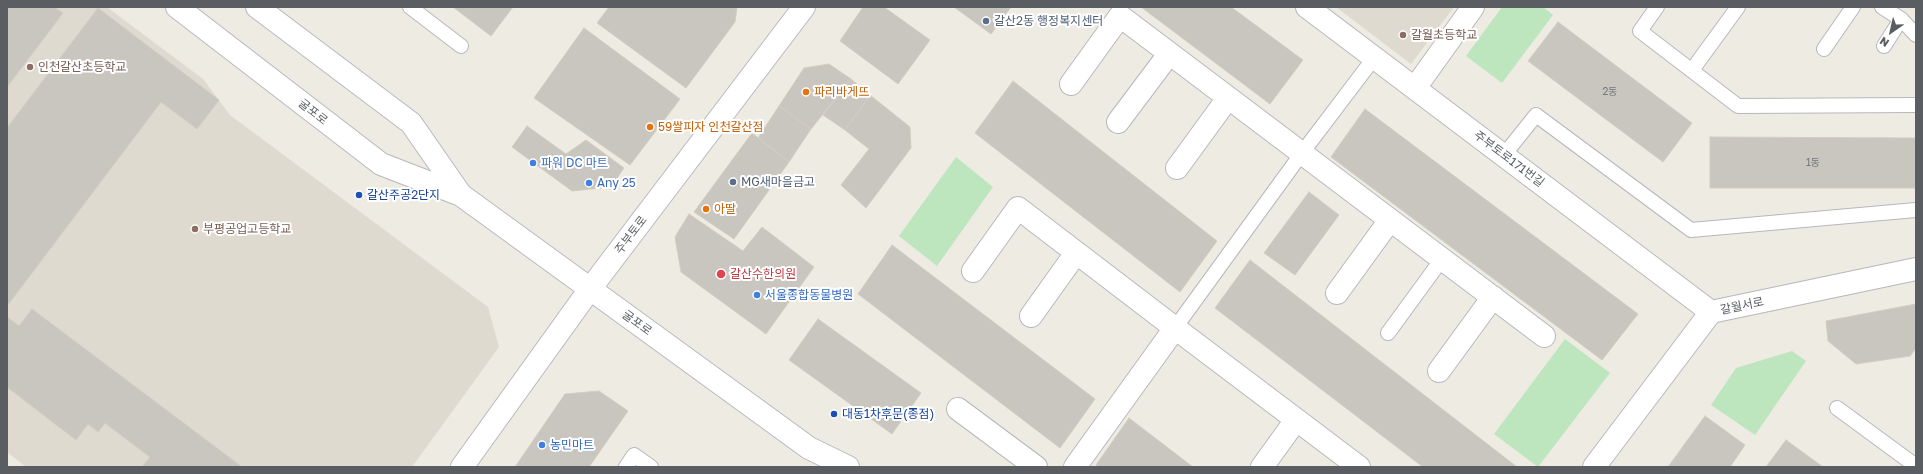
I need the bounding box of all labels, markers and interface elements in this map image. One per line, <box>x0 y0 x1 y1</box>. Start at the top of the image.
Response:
north arrow <box>1871 12 1911 52</box>
place label: 갈산2동 행정복지센터 <box>994 14 1103 28</box>
marker: 갈산2동 행정복지센터 <box>981 16 991 26</box>
place label: 갈월초등학교 <box>1411 28 1477 42</box>
marker: 갈월초등학교 <box>1398 30 1408 40</box>
text: N <box>1877 35 1891 50</box>
place label: 인천갈산초등학교 <box>38 60 126 74</box>
marker: 인천갈산초등학교 <box>25 62 35 72</box>
place label: 파리바게뜨 <box>814 85 869 99</box>
house number: 2동 <box>1603 86 1617 98</box>
marker: 파리바게뜨 <box>801 87 811 97</box>
street label: 굴포로 <box>296 96 330 128</box>
place label: 59쌀피자 인천갈산점 <box>658 120 764 134</box>
marker: 59쌀피자 인천갈산점 <box>645 122 655 132</box>
street label: 주부토로171번길 <box>1471 128 1547 190</box>
place label: 파워 DC 마트 <box>541 156 608 170</box>
house number: 1동 <box>1806 157 1820 169</box>
marker: 파워 DC 마트 <box>528 158 538 168</box>
place label: MG새마을금고 <box>741 175 815 189</box>
place label: Any 25 <box>597 176 636 190</box>
marker: MG새마을금고 <box>728 177 738 187</box>
marker: Any 25 <box>584 178 594 188</box>
place label: 갈산주공2단지 <box>367 188 440 202</box>
marker: 갈산주공2단지 <box>354 190 364 200</box>
place label: 아딸 <box>714 202 736 216</box>
marker: 아딸 <box>701 204 711 214</box>
street label: 주부토로 <box>612 213 650 257</box>
place label: 부평공업고등학교 <box>203 222 291 236</box>
marker: 부평공업고등학교 <box>190 224 200 234</box>
place label: 갈산수한의원 <box>730 267 796 281</box>
marker: 갈산수한의원 <box>715 268 727 280</box>
place label: 서울종합동물병원 <box>765 288 853 302</box>
marker: 서울종합동물병원 <box>752 290 762 300</box>
street label: 갈월서로 <box>1719 294 1765 318</box>
street label: 굴포로 <box>619 307 655 339</box>
place label: 대동1차후문(종점) <box>842 407 934 421</box>
marker: 대동1차후문(종점) <box>829 409 839 419</box>
place label: 농민마트 <box>550 438 594 452</box>
marker: 농민마트 <box>537 440 547 450</box>

